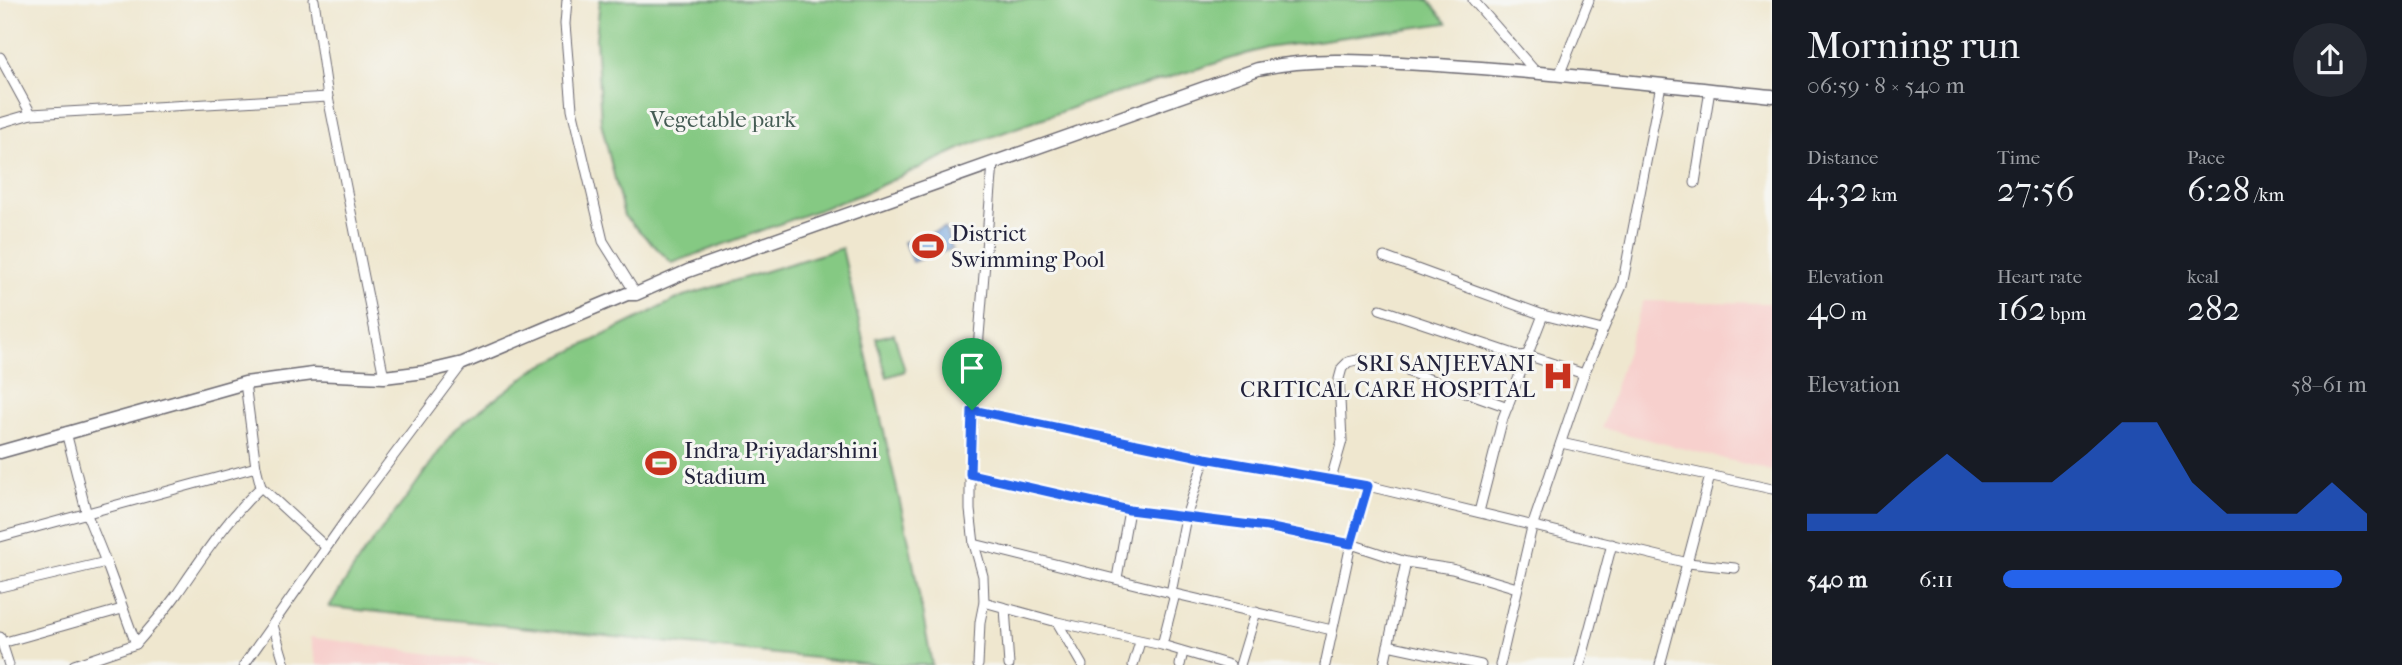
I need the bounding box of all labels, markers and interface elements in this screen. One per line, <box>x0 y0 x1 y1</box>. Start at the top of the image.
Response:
text: Morning run <box>1807 23 2020 68</box>
button: share <box>2293 23 2367 97</box>
text: 06:59 · 8 × 540 m <box>1807 72 1965 99</box>
park label: Vegetable park <box>649 106 797 133</box>
text: Distance <box>1807 147 1878 169</box>
text: Time <box>1997 147 2040 169</box>
text: Pace <box>2187 147 2225 169</box>
text: 4.32 <box>1807 169 1868 210</box>
text: 27:56 <box>1997 169 2074 210</box>
text: 6:28 <box>2187 169 2250 210</box>
text: km <box>1868 184 1897 206</box>
text: /km <box>2250 184 2284 206</box>
place label: District Swimming Pool <box>951 220 1106 273</box>
sports icon: District Swimming Pool <box>911 229 945 263</box>
text: Elevation <box>1807 266 1884 288</box>
text: Heart rate <box>1997 266 2082 288</box>
text: kcal <box>2187 266 2219 288</box>
text: 40 <box>1807 288 1847 329</box>
text: 162 <box>1997 288 2046 329</box>
text: 282 <box>2187 288 2241 329</box>
text: m <box>1847 303 1867 325</box>
text: bpm <box>2046 303 2086 325</box>
pin <box>942 338 1002 410</box>
icon: arrive <box>953 349 991 387</box>
place label: SRI SANJEEVANI CRITICAL CARE HOSPITAL <box>1240 350 1535 403</box>
hospital icon: SRI SANJEEVANI CRITICAL CARE HOSPITAL <box>1541 359 1575 393</box>
text: Elevation <box>1807 371 1900 398</box>
text: 58–61 m <box>2291 371 2367 398</box>
place label: Indra Priyadarshini Stadium <box>684 437 878 490</box>
sports icon: Indra Priyadarshini Stadium <box>644 446 678 480</box>
text: 540 m <box>1807 566 1867 593</box>
text: 6:11 <box>1919 566 1953 593</box>

